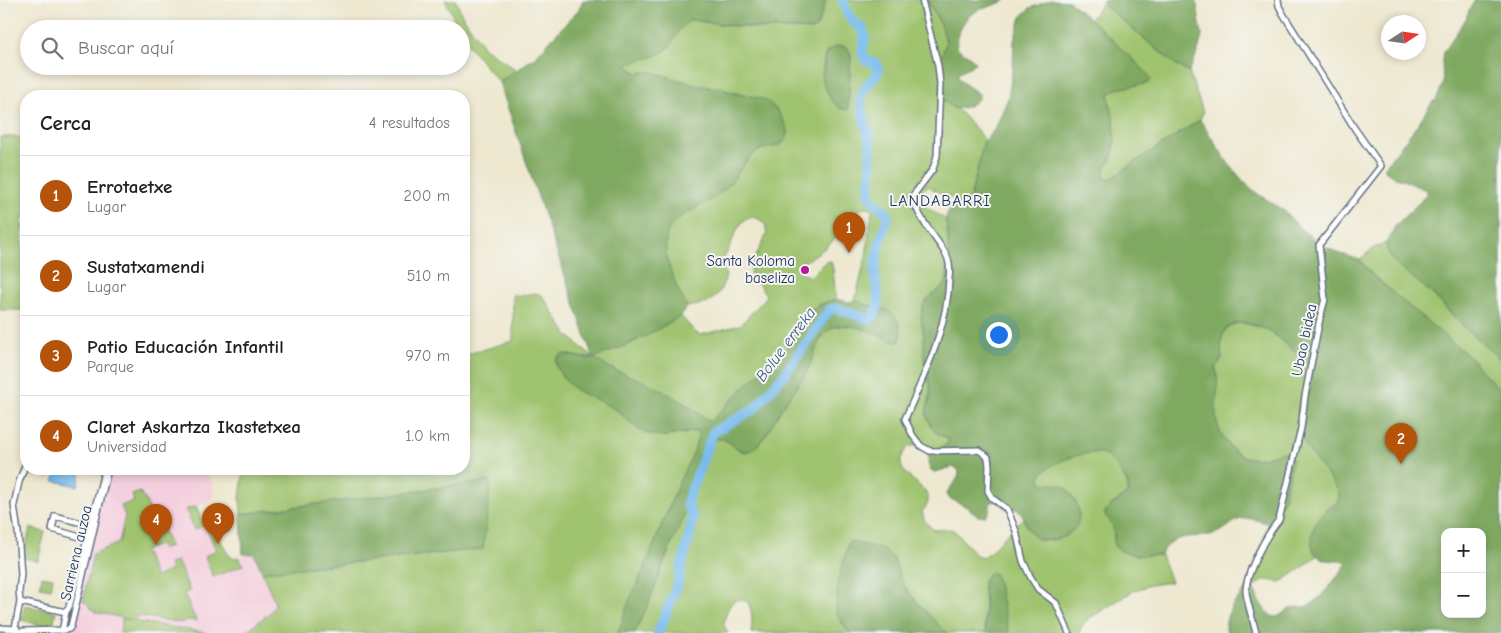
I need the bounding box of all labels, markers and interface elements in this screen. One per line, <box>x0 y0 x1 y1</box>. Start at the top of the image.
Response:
north arrow <box>1381 15 1426 60</box>
search box <box>20 20 470 75</box>
icon: search <box>38 34 66 62</box>
text: Buscar aquí <box>78 37 174 59</box>
text: Cerca <box>40 111 91 135</box>
text: 4 resultados <box>369 114 450 132</box>
text: Errotaetxe <box>87 176 172 198</box>
text: 1 <box>53 187 59 205</box>
text: 200 m <box>404 187 450 205</box>
district label: LANDABARRI <box>889 192 991 210</box>
text: Lugar <box>87 198 126 216</box>
pin: 1 <box>833 212 865 253</box>
place label: Santa Koloma baseliza <box>706 252 795 287</box>
text: Sustatxamendi <box>87 256 205 278</box>
marker: Santa Koloma baseliza <box>799 264 811 276</box>
text: 2 <box>52 267 60 285</box>
text: 510 m <box>407 267 450 285</box>
text: Lugar <box>87 278 126 296</box>
street label: Ubao bidea <box>1288 302 1320 378</box>
water label: Bolue erreka <box>752 304 819 385</box>
your location <box>986 322 1012 348</box>
text: Patio Educación Infantil <box>87 336 284 358</box>
text: 3 <box>52 347 60 365</box>
text: 970 m <box>406 347 450 365</box>
text: Parque <box>87 358 134 376</box>
text: Claret Askartza Ikastetxea <box>87 416 301 438</box>
pin: 2 <box>1385 423 1417 464</box>
text: 4 <box>52 427 60 445</box>
text: 1.0 km <box>405 427 450 445</box>
text: Universidad <box>87 438 167 456</box>
pin: 3 <box>202 503 234 544</box>
street label: Sarriena auzoa <box>56 504 96 602</box>
pin: 4 <box>140 504 172 545</box>
map controls <box>1441 528 1486 618</box>
button: + <box>1441 528 1486 573</box>
button: − <box>1441 573 1486 618</box>

